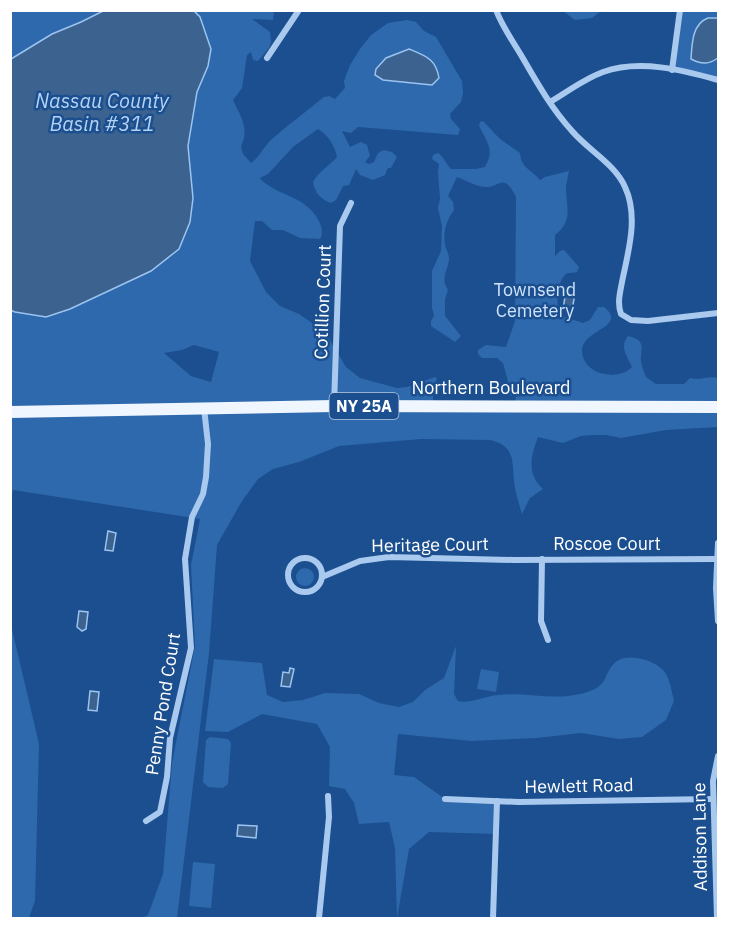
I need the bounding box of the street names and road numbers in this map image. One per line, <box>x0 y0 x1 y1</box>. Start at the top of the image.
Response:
street label: Cotillion Court <box>309 244 336 360</box>
street label: Northern Boulevard <box>412 376 570 399</box>
road number: NY 25A <box>330 393 398 419</box>
street label: Heritage Court <box>371 532 489 557</box>
street label: Roscoe Court <box>553 532 661 555</box>
street label: Penny Pond Court <box>140 631 185 777</box>
street label: Hewlett Road <box>524 773 634 798</box>
street label: Addison Lane <box>687 782 712 892</box>

